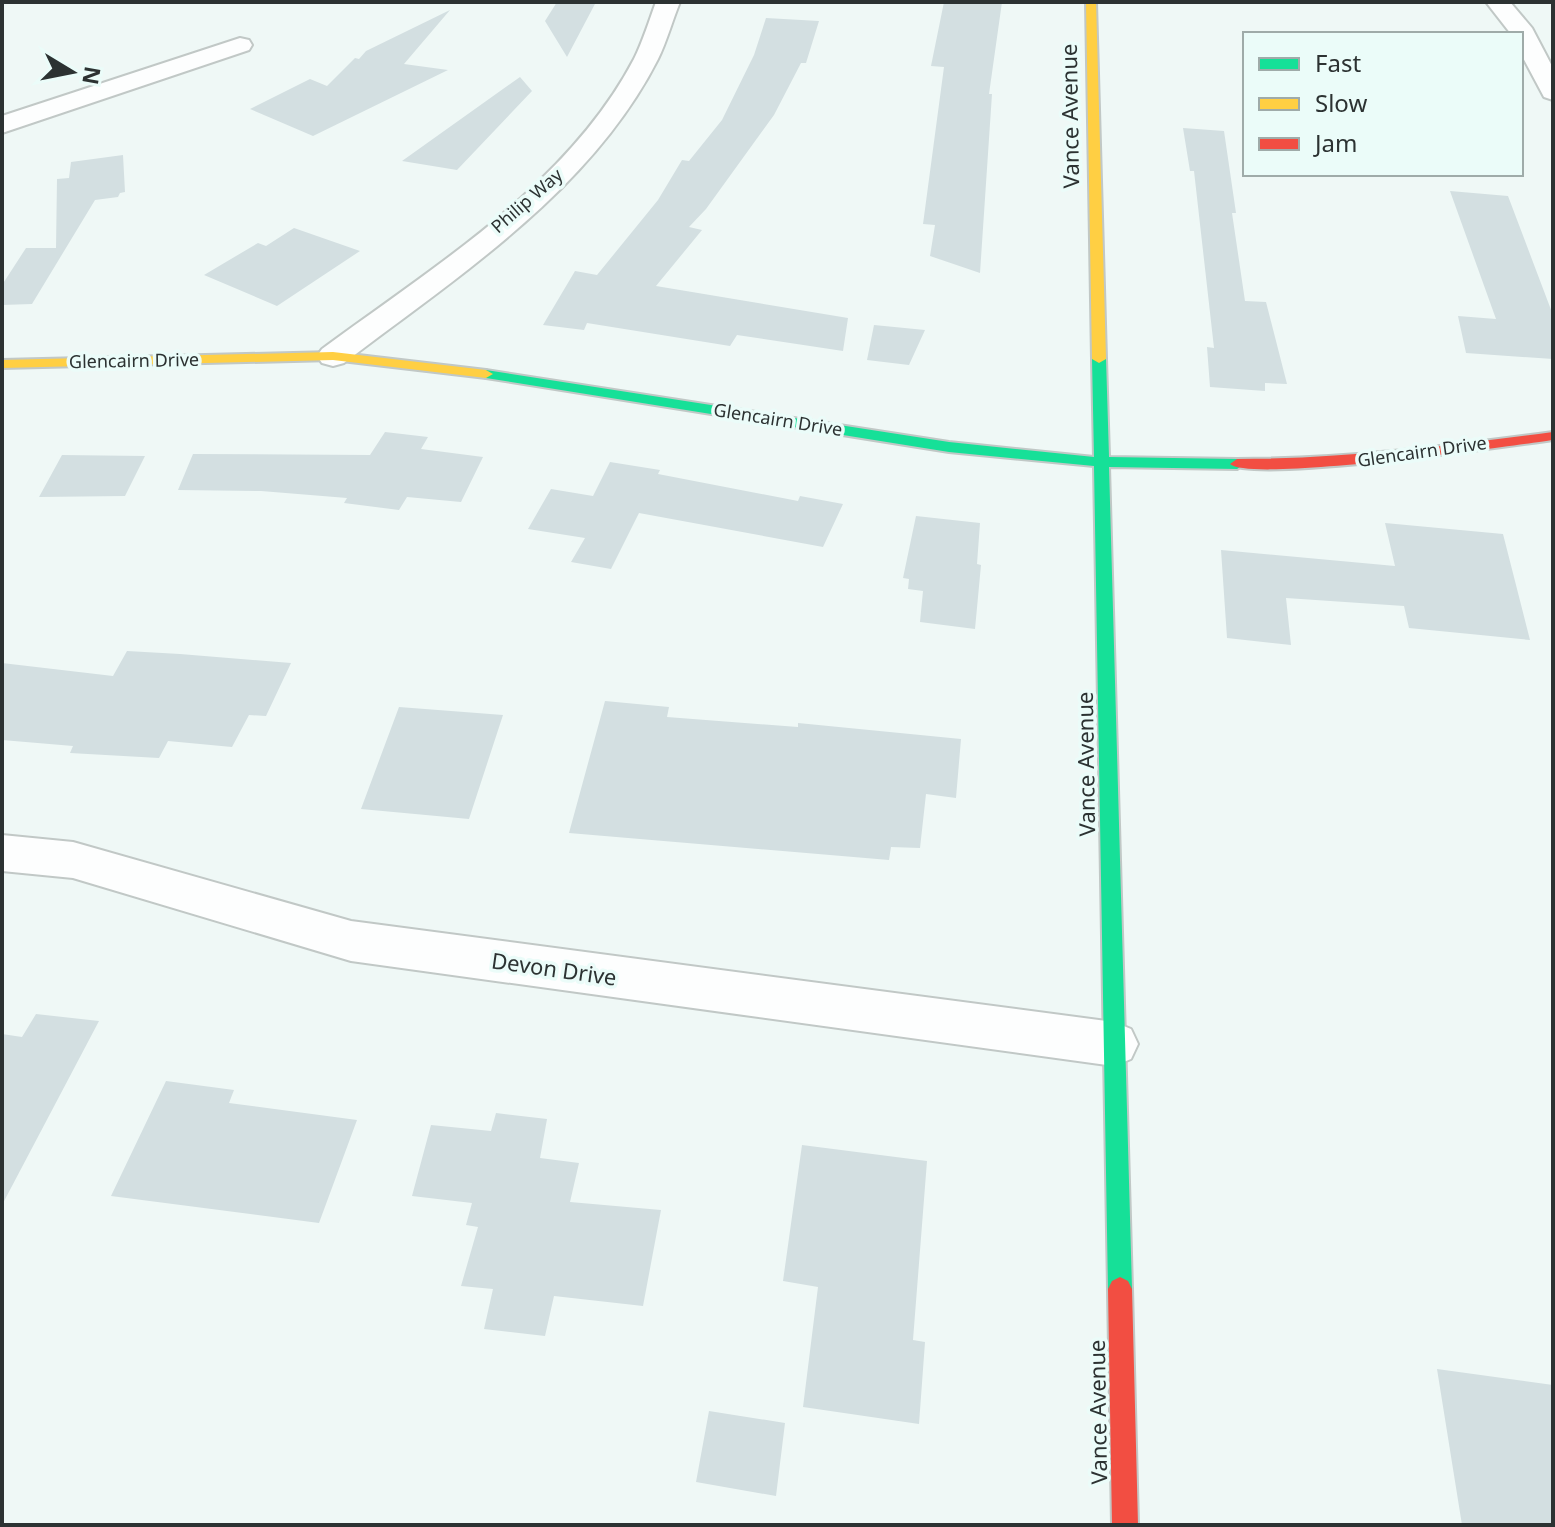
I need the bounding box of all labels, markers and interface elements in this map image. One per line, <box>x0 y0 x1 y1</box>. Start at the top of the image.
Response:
north arrow <box>32 32 112 112</box>
legend <box>1243 32 1523 176</box>
street label: Vance Avenue <box>1053 43 1085 189</box>
text: Fast <box>1315 46 1361 79</box>
text: N <box>76 64 109 87</box>
text: Slow <box>1315 86 1367 119</box>
text: Jam <box>1313 126 1357 159</box>
street label: Philip Way <box>486 162 568 238</box>
street label: Glencairn Drive <box>69 347 199 373</box>
street label: Glencairn Drive <box>712 397 844 441</box>
street label: Glencairn Drive <box>1356 430 1488 472</box>
street label: Vance Avenue <box>1069 691 1101 837</box>
street label: Devon Drive <box>490 944 619 992</box>
street label: Vance Avenue <box>1081 1339 1113 1485</box>

